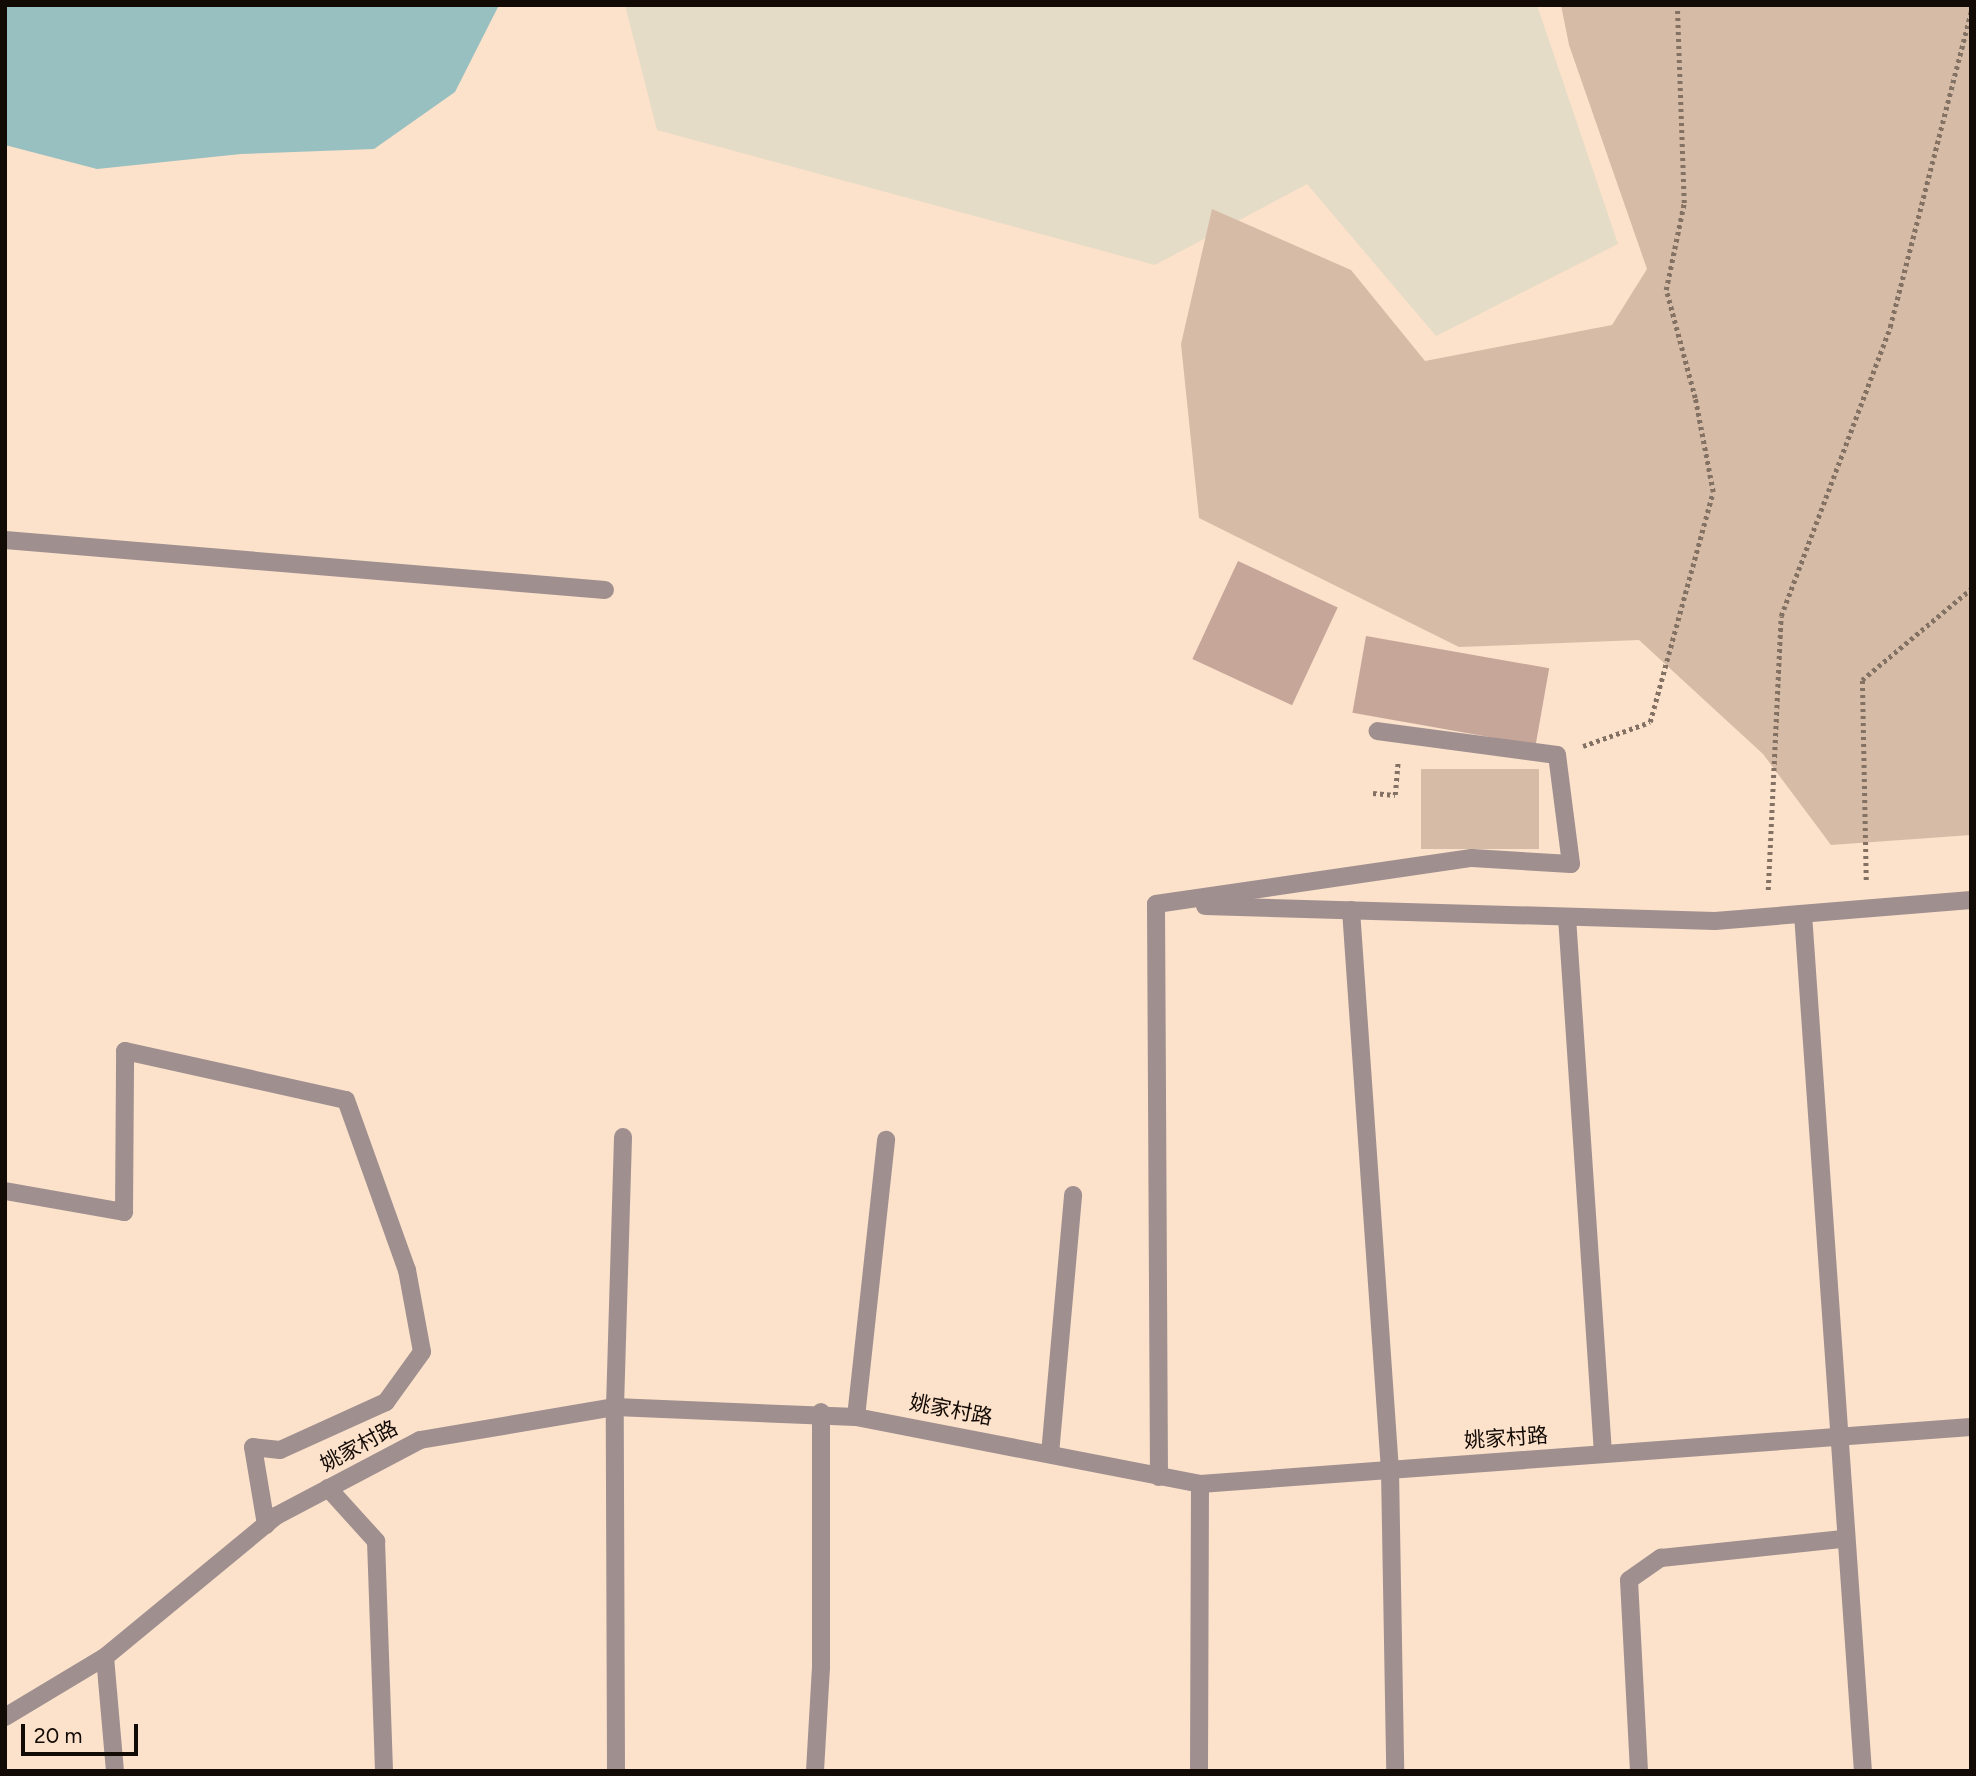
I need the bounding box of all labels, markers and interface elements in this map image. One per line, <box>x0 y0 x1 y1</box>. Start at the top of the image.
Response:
street label: 姚家村路 <box>907 1390 995 1430</box>
street label: 姚家村路 <box>316 1415 402 1477</box>
street label: 姚家村路 <box>1463 1423 1549 1453</box>
scale bar <box>24 1710 142 1754</box>
text: 20 m <box>34 1723 82 1748</box>

